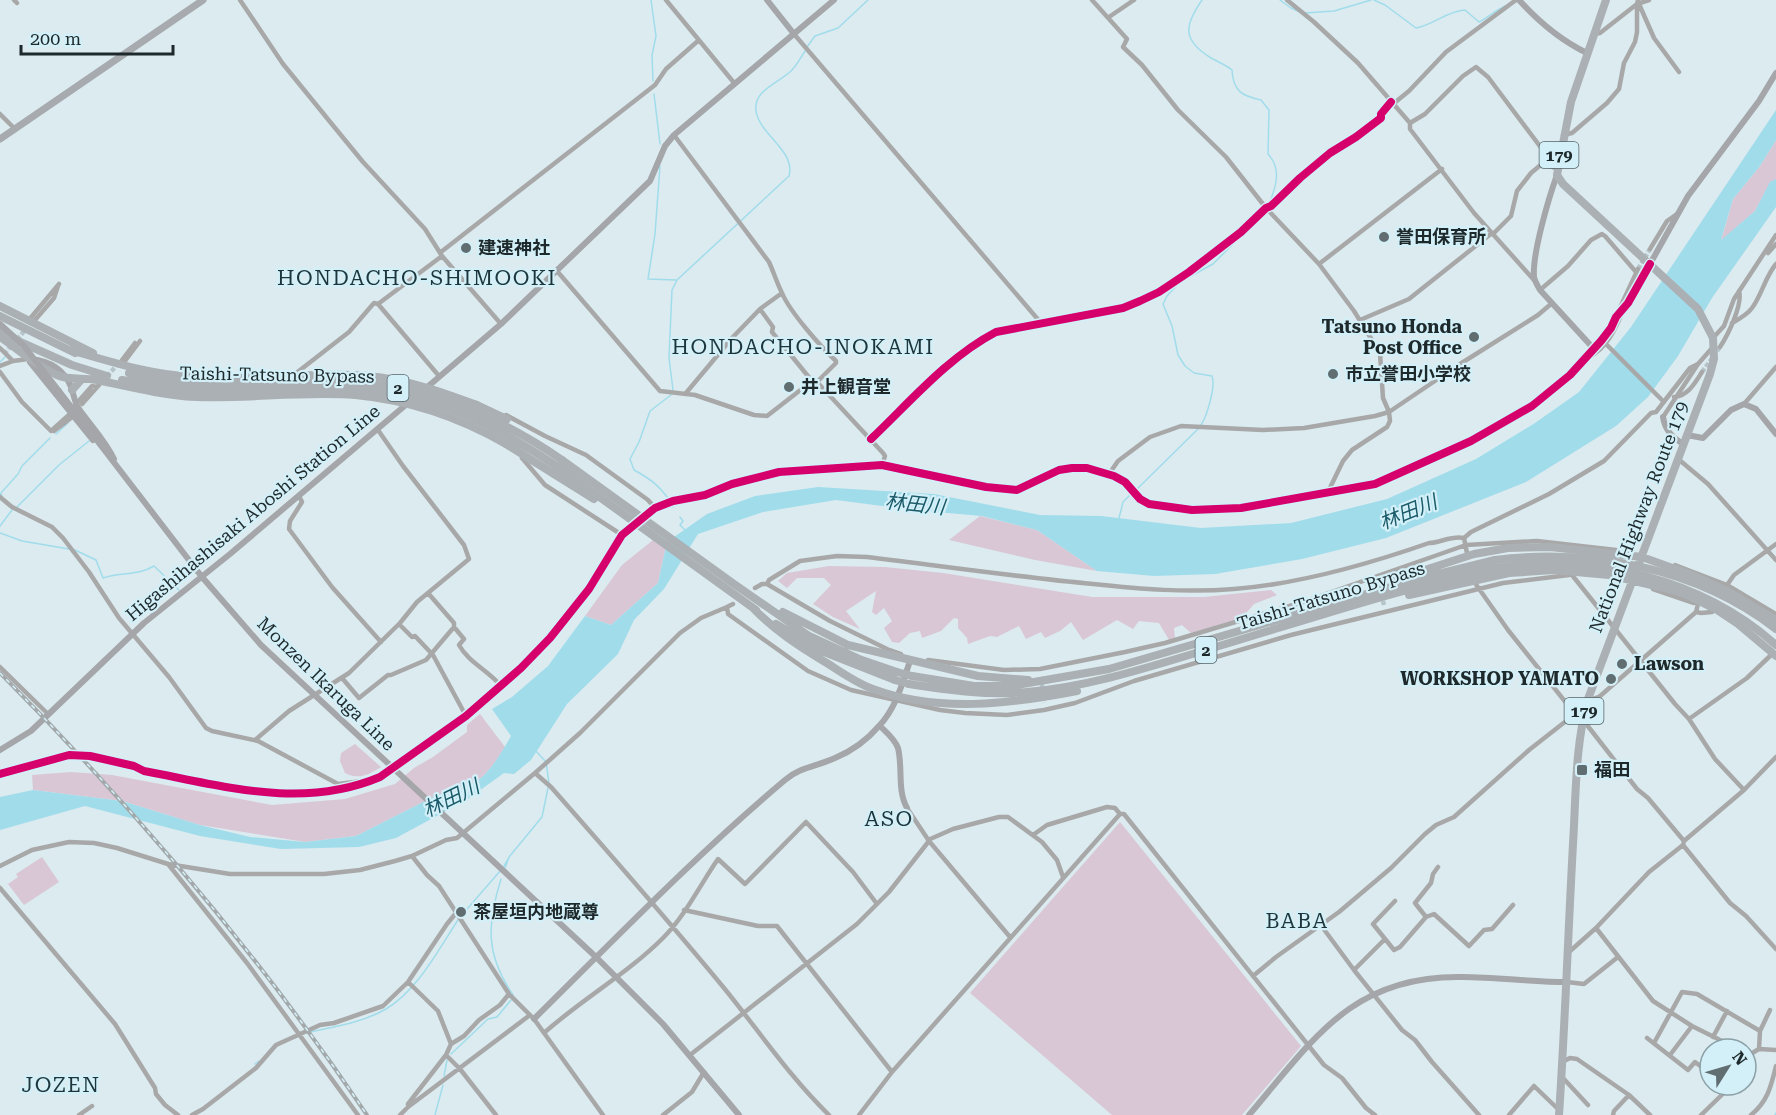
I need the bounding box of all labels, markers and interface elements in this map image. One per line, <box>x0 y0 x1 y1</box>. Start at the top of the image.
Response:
scale bar <box>21 18 172 56</box>
text: 200 m <box>30 28 81 49</box>
road number: 179 <box>1540 142 1578 168</box>
place label: 誉田保育所 <box>1396 226 1486 247</box>
marker: 誉田保育所 <box>1377 230 1391 244</box>
place label: 建速神社 <box>478 237 550 258</box>
marker: 建速神社 <box>459 241 473 255</box>
district label: HONDACHO-SHIMOOKI <box>277 266 557 290</box>
place label: Tatsuno Honda Post Office <box>1322 316 1462 358</box>
marker: Tatsuno Honda Post Office <box>1467 330 1481 344</box>
district label: HONDACHO-INOKAMI <box>671 335 935 359</box>
street label: Taishi-Tatsuno Bypass <box>179 362 375 387</box>
place label: 市立誉田小学校 <box>1345 363 1471 384</box>
marker: 市立誉田小学校 <box>1326 367 1340 381</box>
road number: 2 <box>388 375 408 401</box>
place label: 井上観音堂 <box>801 376 891 397</box>
marker: 井上観音堂 <box>782 380 796 394</box>
street label: National Highway Route 179 <box>1585 398 1692 635</box>
street label: Higashihashisaki Aboshi Station Line <box>121 400 384 625</box>
water label: 林田川 <box>884 489 948 519</box>
water label: 林田川 <box>1376 489 1442 534</box>
street label: Taishi-Tatsuno Bypass <box>1235 557 1427 634</box>
street label: Monzen Ikaruga Line <box>253 613 399 755</box>
road number: 2 <box>1196 637 1216 663</box>
place label: Lawson <box>1634 653 1704 674</box>
marker: Lawson <box>1615 657 1629 671</box>
place label: WORKSHOP YAMATO <box>1400 668 1599 689</box>
marker: WORKSHOP YAMATO <box>1604 672 1618 686</box>
road number: 179 <box>1564 698 1604 724</box>
place label: 福田 <box>1594 759 1630 780</box>
marker: 福田 <box>1575 763 1589 777</box>
water label: 林田川 <box>419 773 485 822</box>
district label: ASO <box>864 807 914 831</box>
place label: 茶屋垣内地蔵尊 <box>473 901 599 922</box>
marker: 茶屋垣内地蔵尊 <box>454 905 468 919</box>
district label: BABA <box>1265 909 1329 933</box>
north arrow <box>1698 1037 1758 1097</box>
text: N <box>1728 1048 1751 1069</box>
district label: JOZEN <box>21 1073 101 1097</box>

